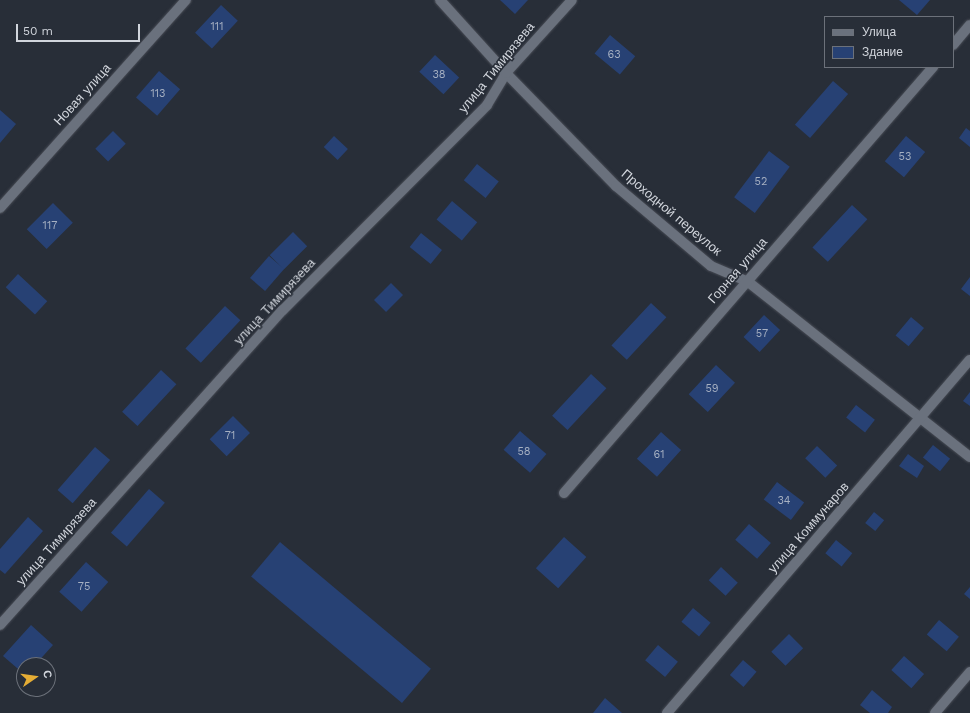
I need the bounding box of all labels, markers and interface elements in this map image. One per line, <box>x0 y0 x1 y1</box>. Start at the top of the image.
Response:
scale bar <box>18 16 142 42</box>
legend <box>824 16 954 68</box>
house number: 111 <box>211 20 223 34</box>
street label: улица Тимирязева <box>456 20 538 116</box>
text: 50 m <box>23 24 53 38</box>
text: Улица <box>862 25 896 39</box>
text: Здание <box>862 45 903 59</box>
house number: 63 <box>607 48 621 62</box>
street label: Новая улица <box>51 61 115 129</box>
house number: 38 <box>432 68 446 82</box>
house number: 113 <box>151 87 165 101</box>
house number: 53 <box>899 150 911 164</box>
street label: Проходной переулок <box>618 166 724 260</box>
house number: 52 <box>755 175 767 189</box>
house number: 117 <box>43 219 57 233</box>
street label: Горная улица <box>705 235 771 307</box>
street label: улица Тимирязева <box>231 256 319 348</box>
house number: 57 <box>756 327 768 341</box>
house number: 59 <box>705 382 719 396</box>
house number: 71 <box>225 429 235 443</box>
house number: 58 <box>517 445 531 459</box>
house number: 61 <box>654 448 664 462</box>
street label: улица Коммунаров <box>765 479 853 577</box>
house number: 34 <box>777 494 791 508</box>
street label: улица Тимирязева <box>14 495 100 589</box>
house number: 75 <box>78 580 90 594</box>
north arrow <box>16 657 56 697</box>
text: С <box>40 669 54 680</box>

